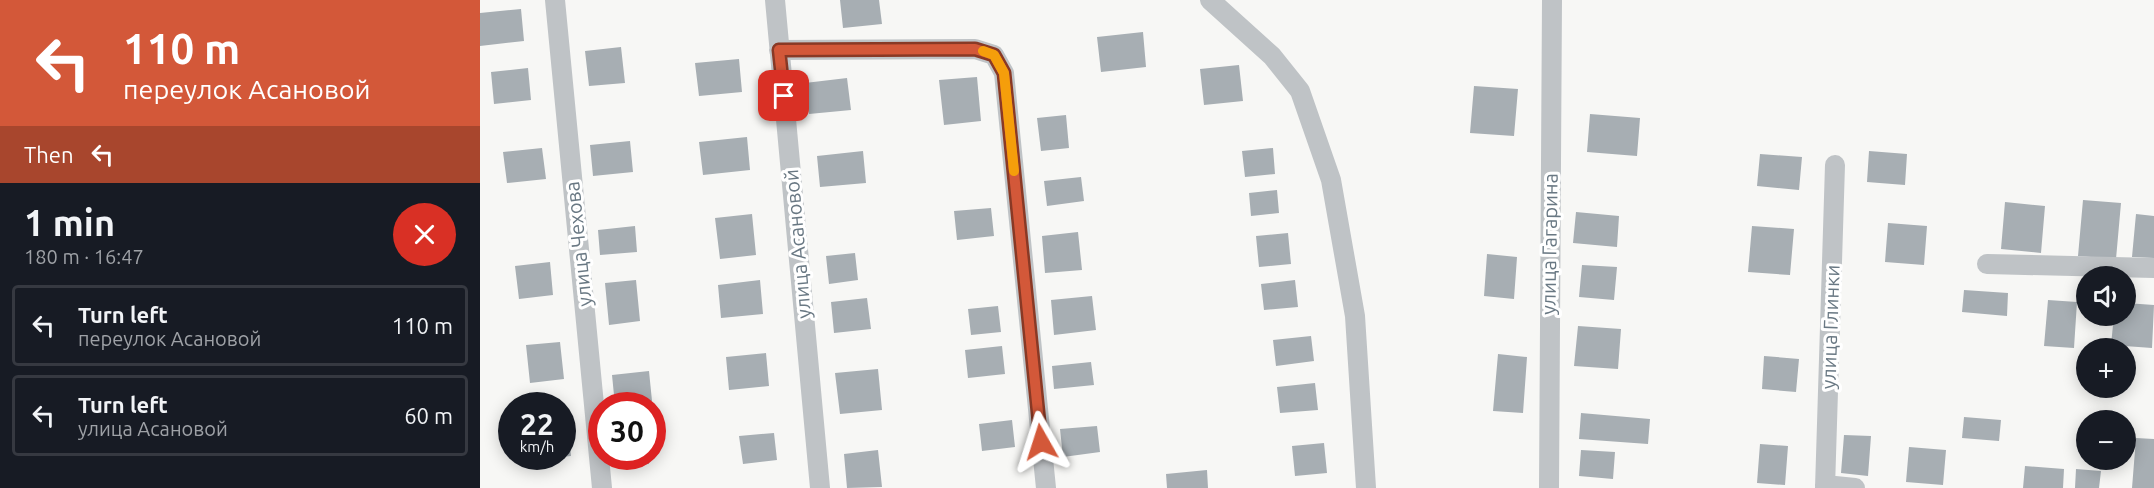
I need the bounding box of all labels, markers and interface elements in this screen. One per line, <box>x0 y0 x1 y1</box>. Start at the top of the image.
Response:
icon: left <box>24 24 102 102</box>
text: 110 m <box>123 25 240 72</box>
pin <box>758 70 809 121</box>
text: переулок Асановой <box>123 74 371 104</box>
icon: arrive <box>767 79 800 112</box>
icon: left <box>86 138 119 171</box>
text: Then <box>24 142 74 167</box>
street label: улица Асановой <box>779 168 815 320</box>
street label: улица Гагарина <box>1536 173 1562 315</box>
street label: улица Чехова <box>560 180 596 308</box>
text: 1 min <box>24 202 115 243</box>
button: close <box>393 203 456 266</box>
text: 180 m · 16:47 <box>24 245 144 268</box>
street label: улица Глинки <box>1816 264 1844 390</box>
map controls <box>2076 266 2136 470</box>
button: sound <box>2076 266 2136 326</box>
text: Turn left <box>78 302 168 327</box>
icon: left <box>27 309 60 342</box>
text: 110 m <box>392 313 453 338</box>
text: переулок Асановой <box>78 327 261 350</box>
button: + <box>2076 338 2136 398</box>
text: Turn left <box>78 392 168 417</box>
speed limit sign: 30 <box>588 392 666 470</box>
icon: left <box>27 399 60 432</box>
text: 60 m <box>404 403 453 428</box>
text: 22 <box>520 407 554 441</box>
position arrow <box>1009 410 1073 474</box>
button: − <box>2076 410 2136 470</box>
text: улица Асановой <box>78 417 228 440</box>
text: km/h <box>520 438 554 455</box>

